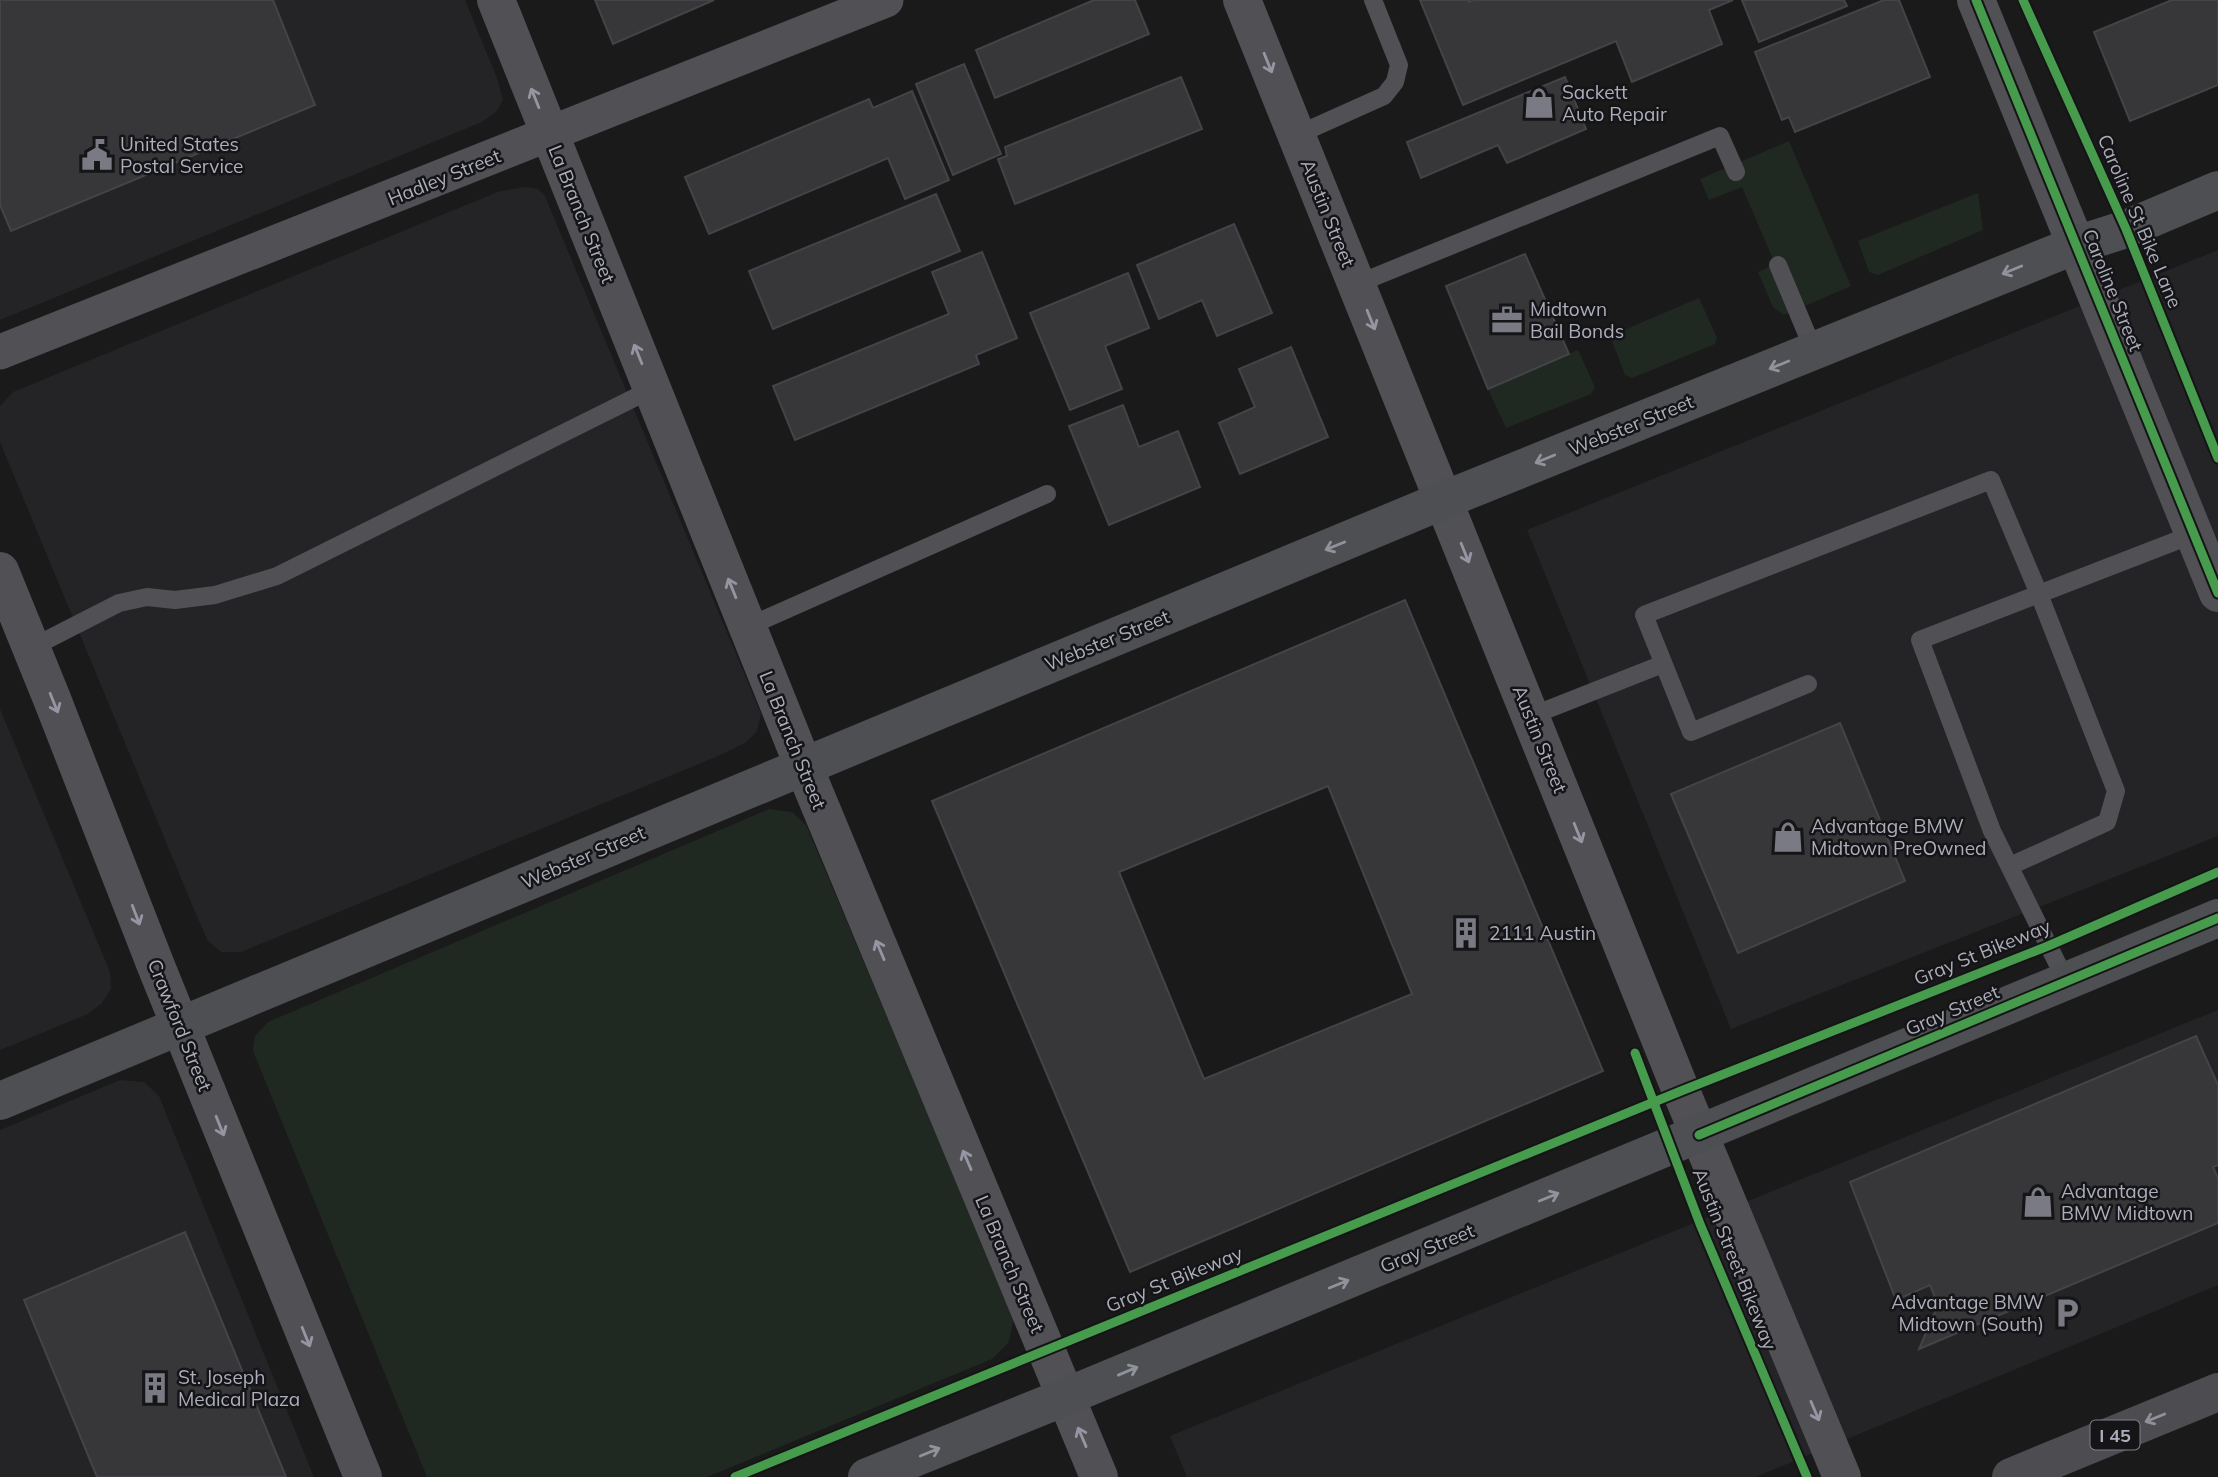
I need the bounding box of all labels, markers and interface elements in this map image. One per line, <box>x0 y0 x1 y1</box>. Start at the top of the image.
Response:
one-way arrow <box>1262 52 1275 74</box>
place label: Sackett Auto Repair <box>1562 80 1667 126</box>
shop icon: Sackett Auto Repair <box>1522 86 1556 120</box>
one-way arrow <box>528 88 541 109</box>
street label: Caroline St Bike Lane <box>2093 131 2187 311</box>
place label: United States Postal Service <box>120 132 243 178</box>
public building icon: United States Postal Service <box>80 138 114 172</box>
street label: La Branch Street <box>543 141 621 287</box>
street label: Hadley Street <box>384 143 504 211</box>
street label: Austin Street <box>1296 156 1361 271</box>
street label: Caroline Street <box>2078 225 2149 355</box>
one-way arrow <box>2002 265 2024 278</box>
place label: Midtown Bail Bonds <box>1530 297 1624 343</box>
office icon: Midtown Bail Bonds <box>1490 303 1524 337</box>
one-way arrow <box>1366 308 1379 330</box>
one-way arrow <box>631 344 644 366</box>
one-way arrow <box>1768 359 1790 372</box>
street label: Webster Street <box>1565 389 1697 461</box>
one-way arrow <box>1535 454 1557 467</box>
one-way arrow <box>1324 540 1346 553</box>
one-way arrow <box>1460 542 1473 564</box>
one-way arrow <box>725 578 738 600</box>
street label: Webster Street <box>1041 604 1173 676</box>
street label: La Branch Street <box>754 667 832 813</box>
street label: Austin Street <box>1508 682 1573 797</box>
one-way arrow <box>48 691 61 713</box>
place label: Advantage BMW Midtown PreOwned <box>1811 814 1986 860</box>
street label: Webster Street <box>517 820 649 894</box>
shop icon: Advantage BMW Midtown PreOwned <box>1771 820 1805 854</box>
one-way arrow <box>1572 821 1585 843</box>
one-way arrow <box>131 903 144 925</box>
street label: Gray St Bikeway <box>1910 914 2054 990</box>
building icon: 2111 Austin <box>1449 916 1483 950</box>
place label: 2111 Austin <box>1489 921 1596 945</box>
one-way arrow <box>872 940 885 961</box>
street label: Crawford Street <box>143 955 218 1095</box>
street label: Gray Street <box>1901 979 2003 1041</box>
one-way arrow <box>215 1115 228 1136</box>
one-way arrow <box>959 1150 972 1172</box>
street label: Austin Street Bikeway <box>1688 1165 1782 1353</box>
place label: Advantage BMW Midtown <box>2061 1179 2193 1225</box>
shop icon: Advantage BMW Midtown <box>2021 1185 2055 1219</box>
one-way arrow <box>1537 1190 1559 1203</box>
street label: La Branch Street <box>970 1192 1050 1337</box>
street label: Gray Street <box>1376 1218 1478 1278</box>
street label: Gray St Bikeway <box>1102 1241 1246 1317</box>
one-way arrow <box>1327 1277 1349 1290</box>
place label: Advantage BMW Midtown (South) <box>1891 1290 2044 1336</box>
parking icon: Advantage BMW Midtown (South) <box>2050 1296 2084 1330</box>
one-way arrow <box>300 1325 313 1347</box>
one-way arrow <box>1117 1364 1139 1377</box>
place label: St. Joseph Medical Plaza <box>178 1365 300 1411</box>
building icon: St. Joseph Medical Plaza <box>138 1371 172 1405</box>
one-way arrow <box>1809 1400 1822 1421</box>
one-way arrow <box>2145 1412 2166 1425</box>
road number: I 45 <box>2090 1420 2140 1450</box>
one-way arrow <box>1075 1427 1088 1448</box>
one-way arrow <box>919 1444 940 1457</box>

